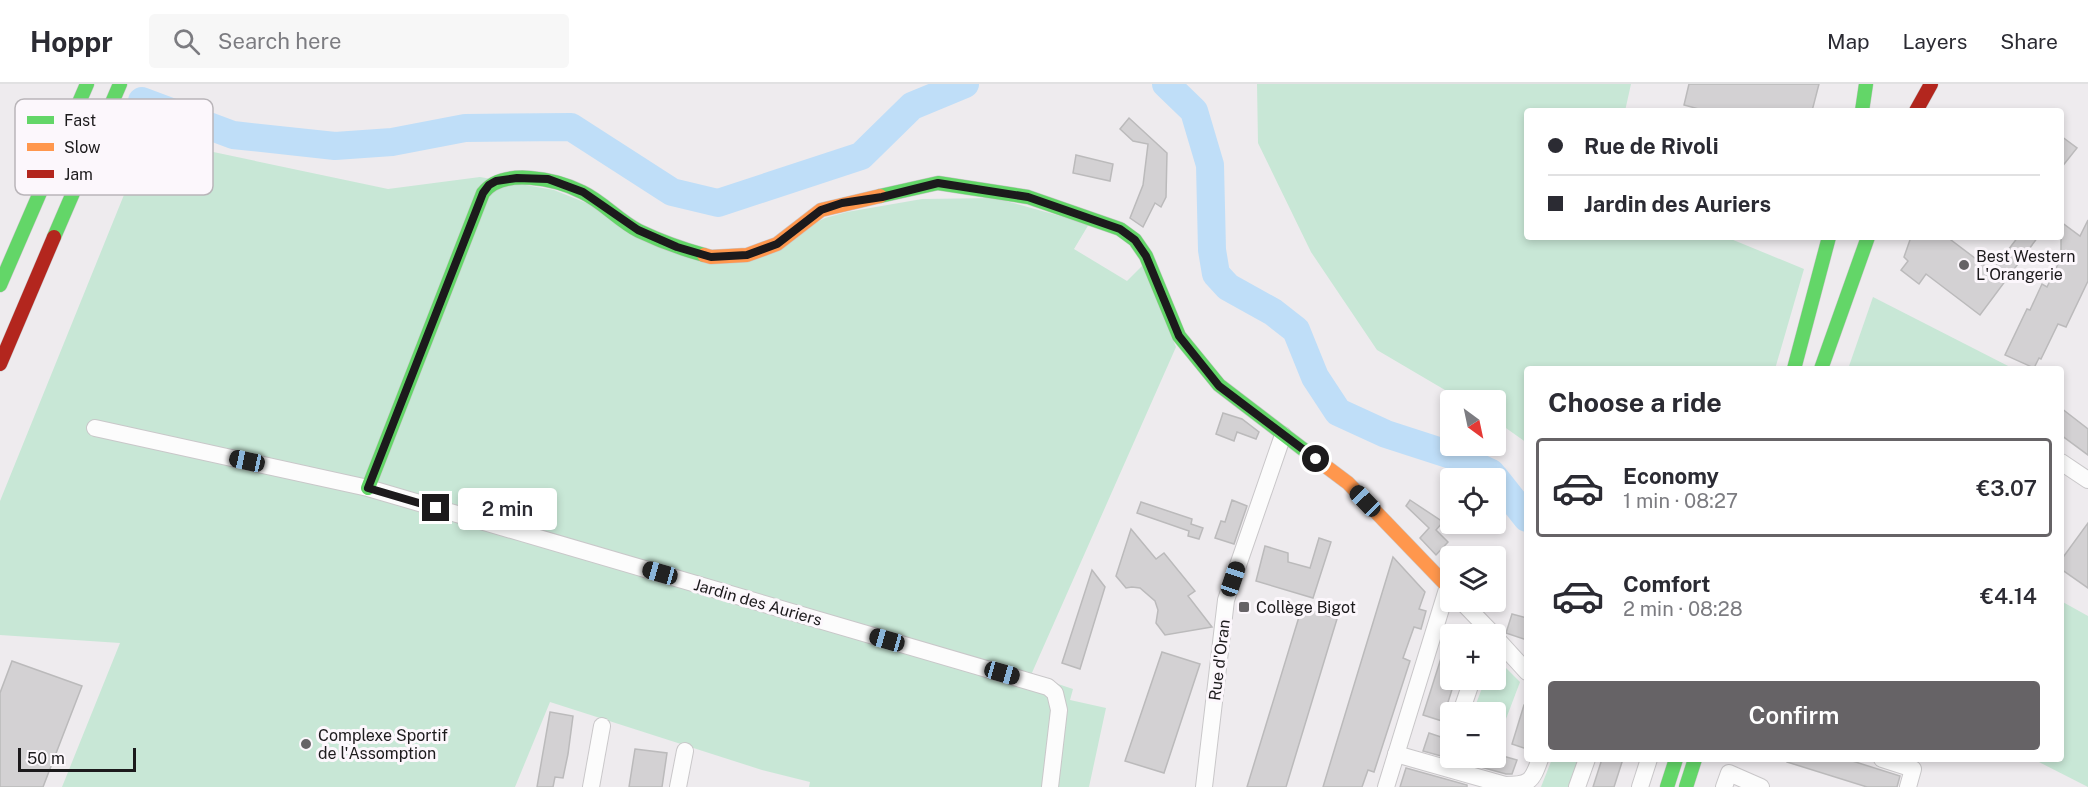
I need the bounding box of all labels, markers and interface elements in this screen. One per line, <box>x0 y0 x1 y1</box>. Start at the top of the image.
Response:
search box <box>149 14 569 68</box>
text: Hoppr <box>30 25 113 58</box>
icon: search <box>170 25 203 58</box>
text: Search here <box>218 28 341 54</box>
text: Map <box>1827 29 1870 54</box>
text: Layers <box>1903 29 1967 54</box>
text: Share <box>2000 29 2058 54</box>
legend <box>15 99 213 195</box>
text: Fast <box>64 111 96 130</box>
text: Rue de Rivoli <box>1584 133 1719 159</box>
text: Slow <box>64 138 101 157</box>
text: Jam <box>64 165 93 184</box>
text: Jardin des Auriers <box>1584 191 1771 217</box>
place label: Best Western L'Orangerie <box>1976 247 2075 284</box>
marker: Best Western L'Orangerie <box>1957 258 1971 272</box>
text: Choose a ride <box>1548 386 1722 418</box>
north arrow <box>1440 390 1506 456</box>
map controls <box>1440 390 1506 768</box>
route start <box>1302 445 1329 472</box>
car <box>228 448 266 474</box>
icon: car <box>1551 461 1605 515</box>
text: Economy <box>1623 463 1719 489</box>
button: locate <box>1440 468 1506 534</box>
text: €3.07 <box>1976 475 2037 501</box>
car <box>1346 482 1384 520</box>
callout: 2 min <box>457 487 556 529</box>
text: 1 min · 08:27 <box>1623 489 1738 513</box>
route end <box>422 494 449 521</box>
text: 2 min <box>482 497 533 521</box>
button: layers <box>1440 546 1506 612</box>
car <box>640 559 680 587</box>
car <box>1219 559 1247 599</box>
icon: car <box>1551 569 1605 623</box>
text: Comfort <box>1623 571 1710 597</box>
street label: Jardin des Auriers <box>692 575 824 630</box>
text: €4.14 <box>1980 583 2037 609</box>
text: 2 min · 08:28 <box>1623 597 1743 621</box>
place label: Collège Bigot <box>1256 598 1356 617</box>
marker: Collège Bigot <box>1237 600 1251 614</box>
street label: Rue d'Oran <box>1205 618 1234 702</box>
button: + <box>1440 624 1506 690</box>
car <box>867 626 907 654</box>
car <box>982 659 1022 687</box>
button: Confirm <box>1548 681 2040 750</box>
button: − <box>1440 702 1506 768</box>
place label: Complexe Sportif de l'Assomption <box>318 726 448 763</box>
marker: Complexe Sportif de l'Assomption <box>299 737 313 751</box>
scale bar <box>18 745 136 772</box>
text: 50 m <box>27 749 65 768</box>

